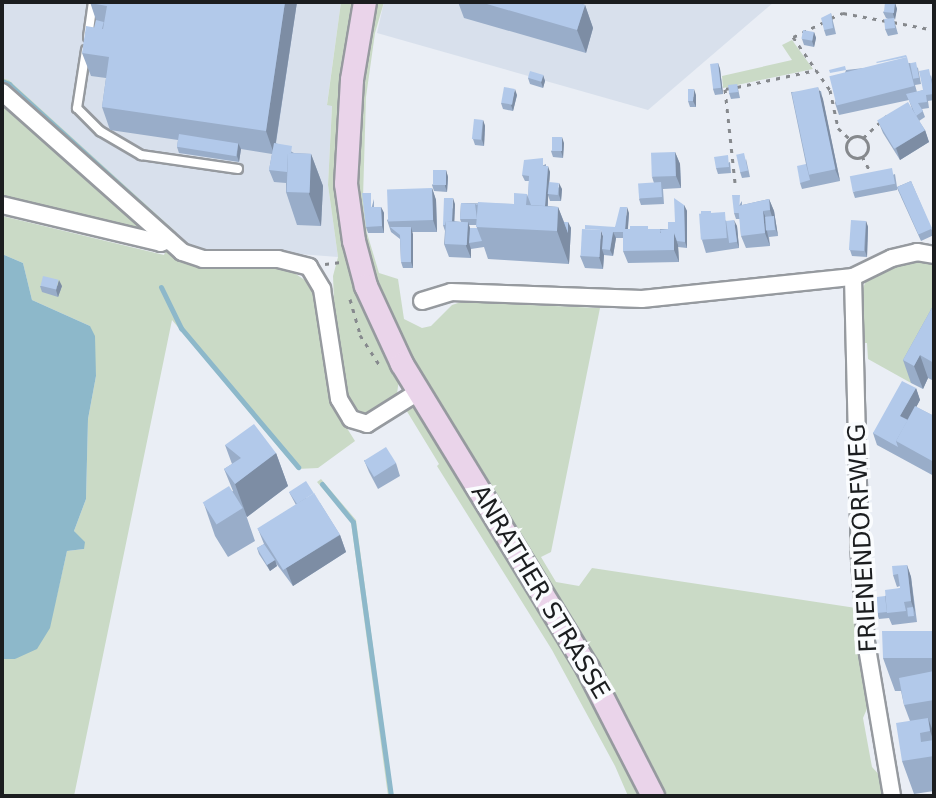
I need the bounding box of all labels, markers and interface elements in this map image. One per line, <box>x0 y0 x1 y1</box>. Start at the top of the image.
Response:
street label: FRIENENDORFWEG <box>843 423 883 653</box>
street label: ANRATHER STRASSE <box>465 480 615 704</box>

